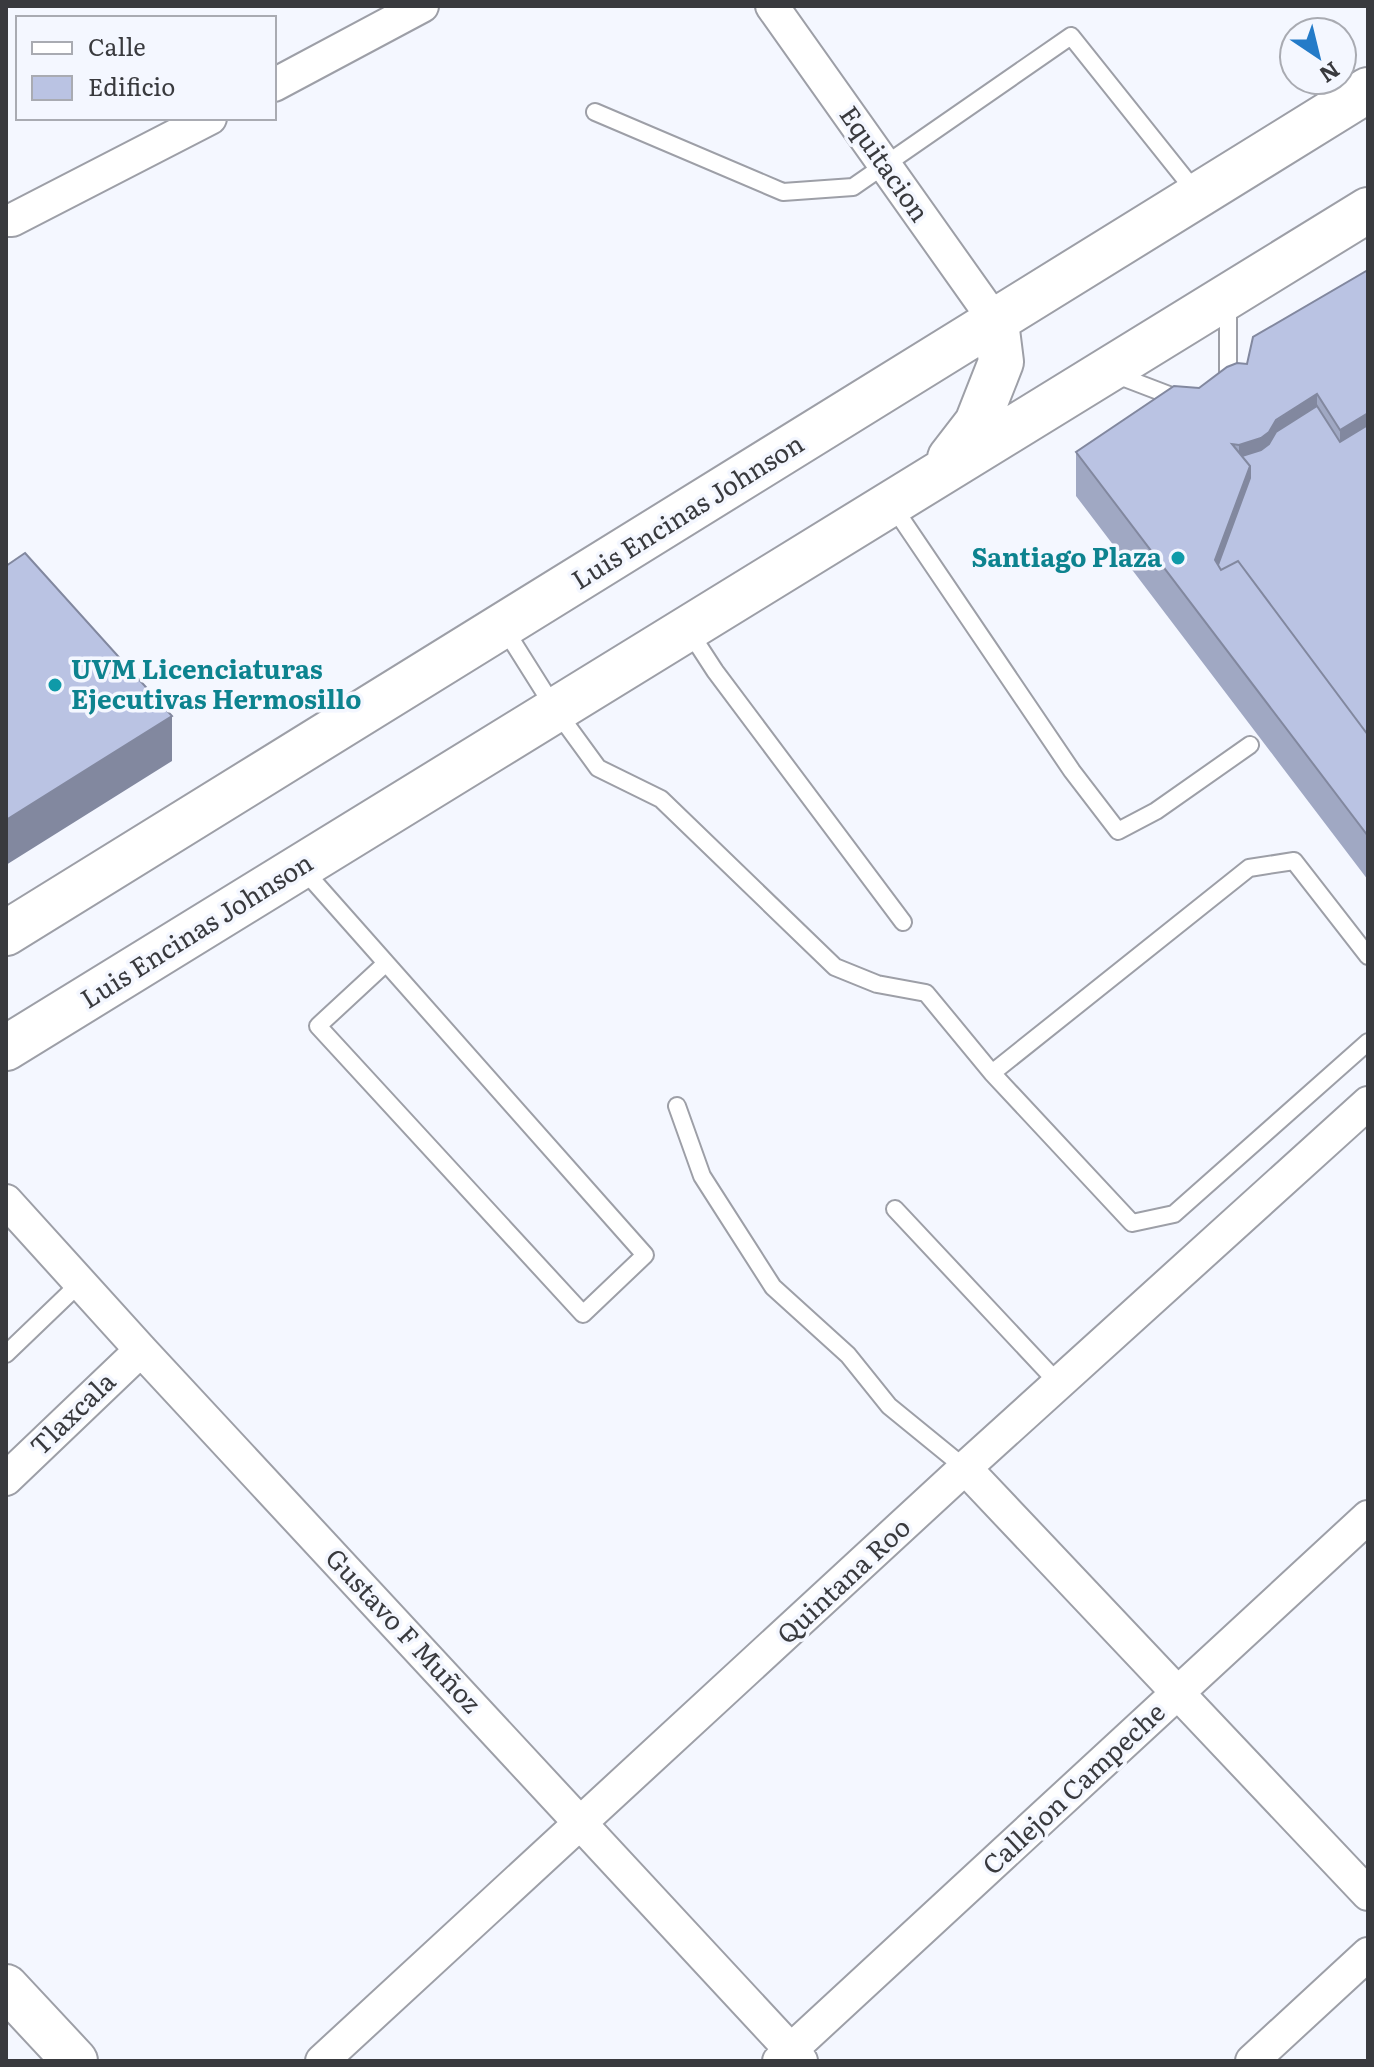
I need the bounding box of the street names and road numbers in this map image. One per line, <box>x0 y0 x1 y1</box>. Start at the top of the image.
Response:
street label: Equitacion <box>832 96 941 229</box>
street label: Luis Encinas Johnson <box>563 422 810 597</box>
street label: Luis Encinas Johnson <box>72 841 319 1016</box>
street label: Tlaxcala <box>20 1361 123 1463</box>
street label: Quintana Roo <box>767 1507 918 1652</box>
street label: Gustavo F Muñoz <box>318 1538 492 1721</box>
street label: Callejon Campeche <box>972 1692 1172 1882</box>

